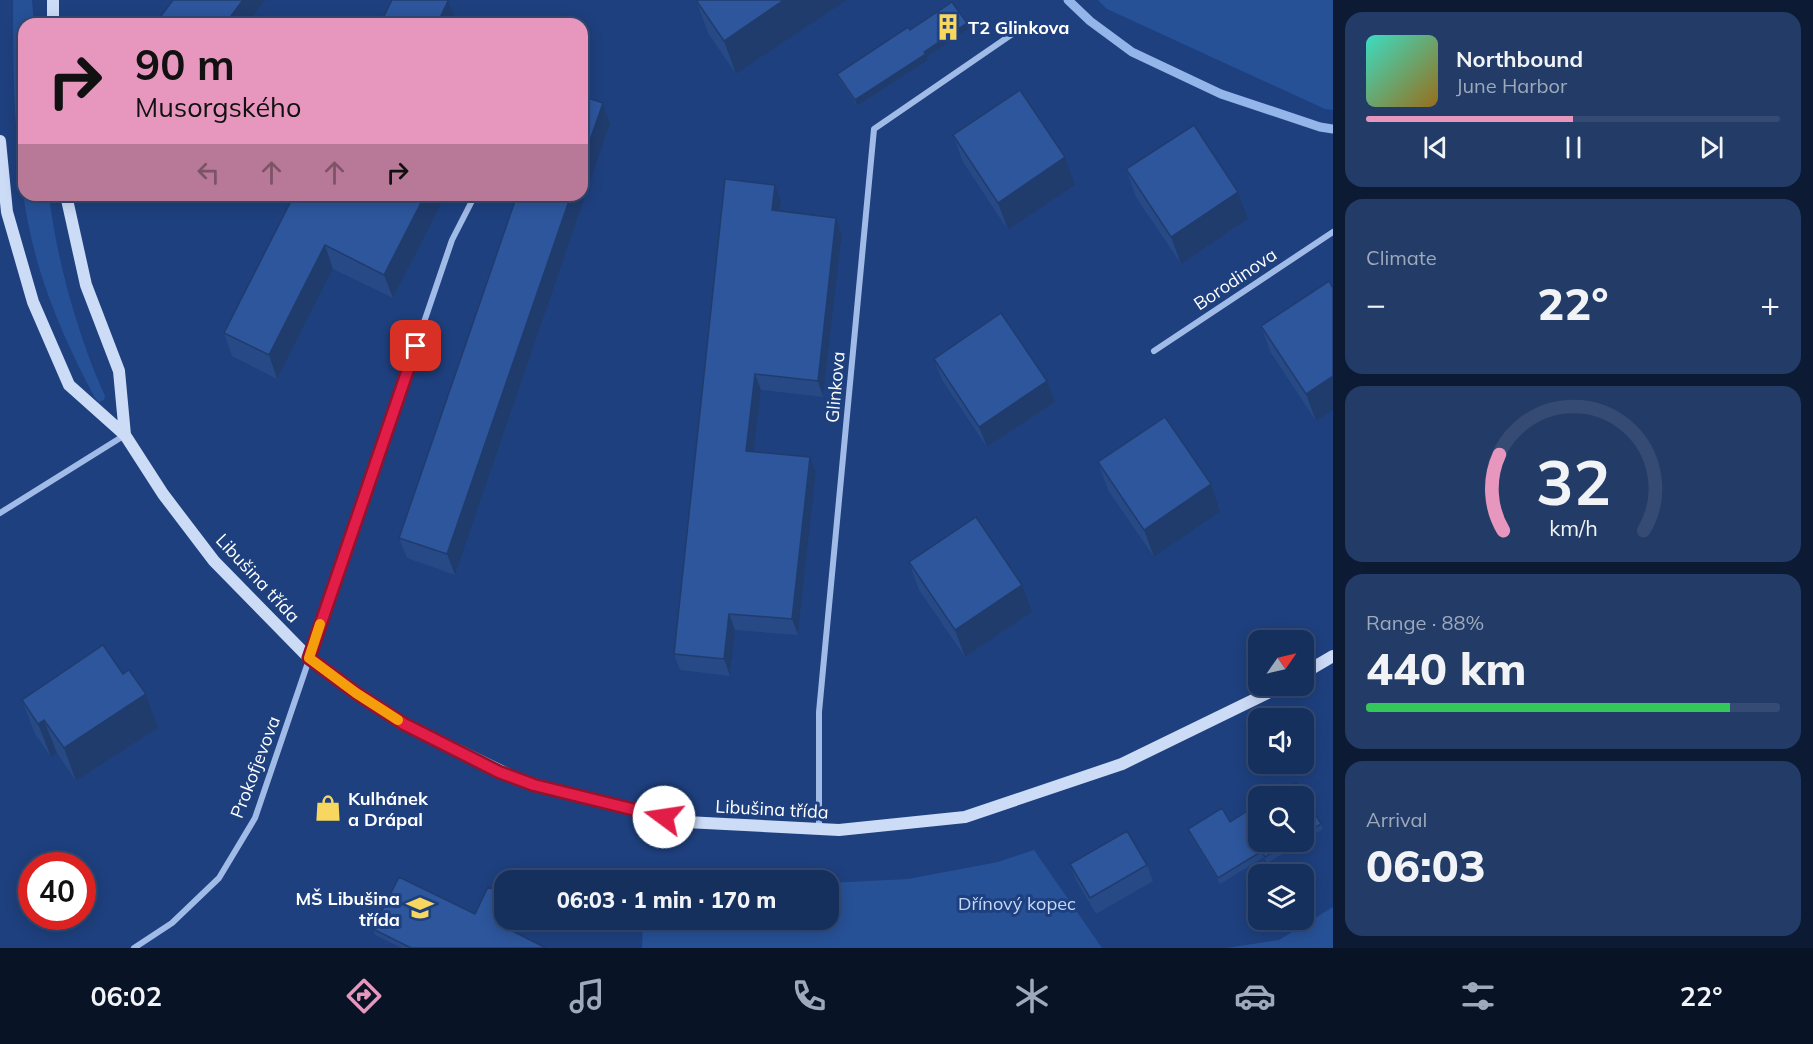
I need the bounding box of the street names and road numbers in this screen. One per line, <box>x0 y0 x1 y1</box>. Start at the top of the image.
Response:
street label: Borodinova <box>1189 243 1281 315</box>
street label: Glinkova <box>820 350 850 424</box>
street label: Libušina třída <box>211 529 305 627</box>
street label: Prokofjevova <box>225 713 285 821</box>
street label: Libušina třída <box>715 795 829 823</box>

